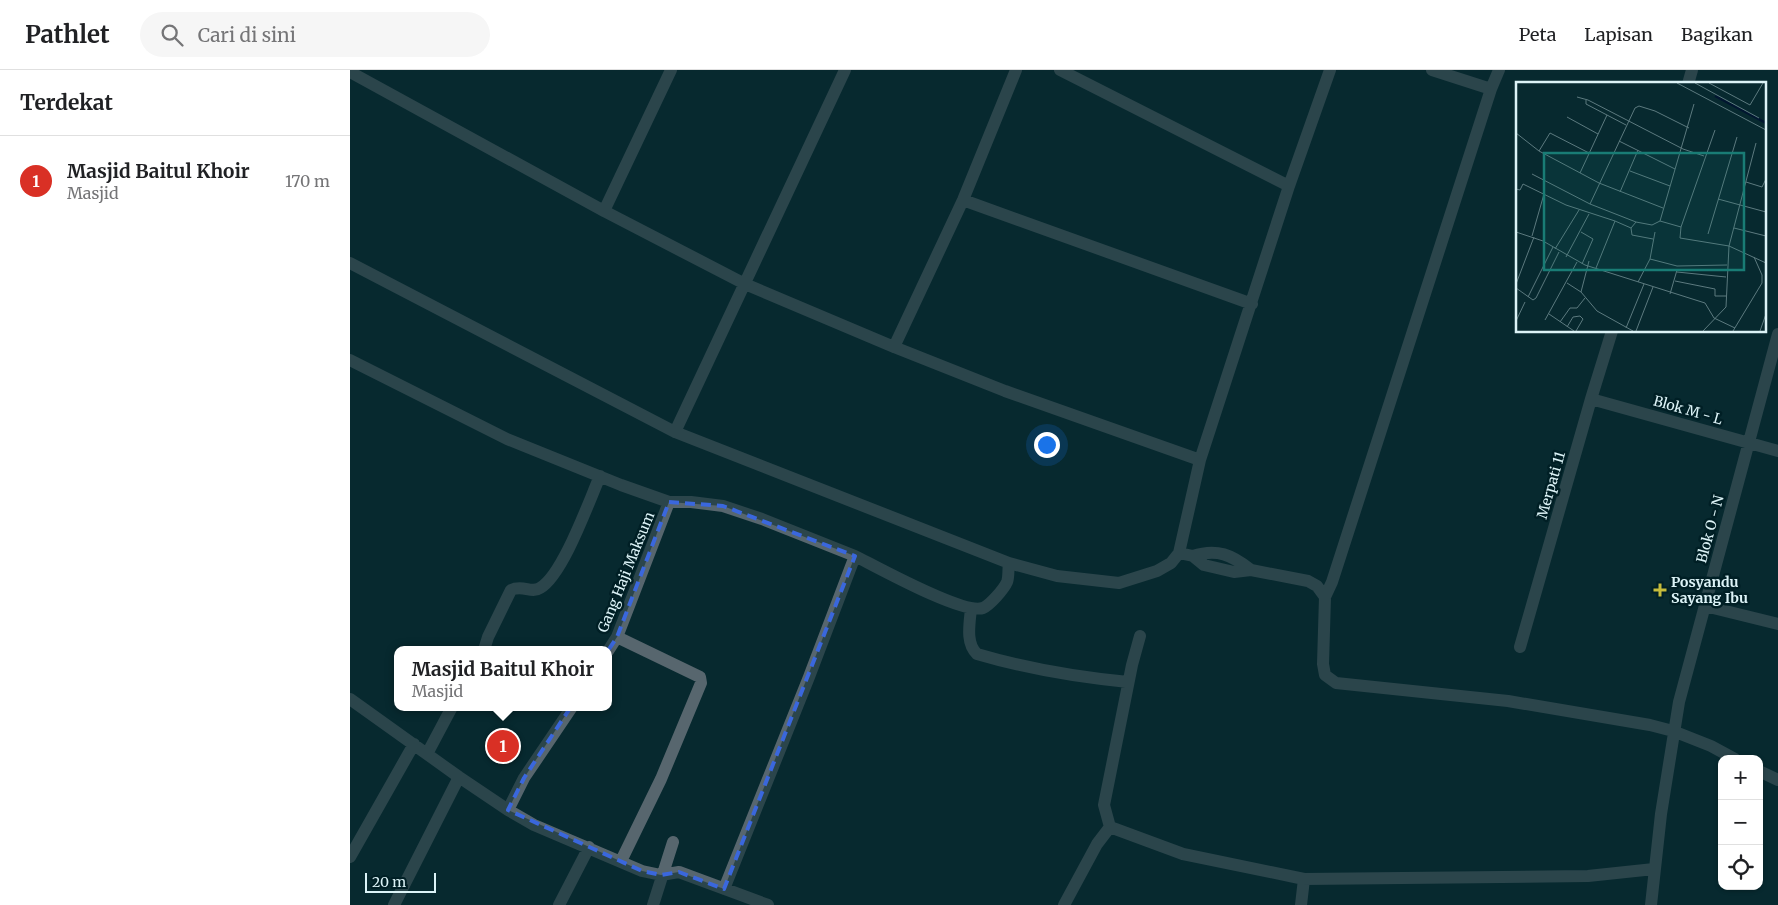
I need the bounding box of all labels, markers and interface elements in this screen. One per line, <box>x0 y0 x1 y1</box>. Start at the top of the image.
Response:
search box <box>140 12 490 57</box>
text: Pathlet <box>25 19 110 50</box>
icon: search <box>158 21 186 49</box>
text: Cari di sini <box>198 23 296 47</box>
text: Peta <box>1519 23 1556 46</box>
text: Lapisan <box>1584 23 1653 46</box>
text: Bagikan <box>1681 23 1753 46</box>
inset map <box>1516 82 1766 332</box>
text: Terdekat <box>20 89 113 116</box>
text: Masjid Baitul Khoir <box>67 159 250 183</box>
text: 1 <box>32 171 40 191</box>
text: 170 m <box>285 171 330 191</box>
text: Masjid <box>67 183 119 203</box>
street label: Blok M - L <box>1651 392 1725 429</box>
your location <box>1034 432 1060 458</box>
street label: Merpati 11 <box>1533 449 1569 521</box>
street label: Blok O - N <box>1692 493 1728 565</box>
street label: Gang Haji Maksum <box>594 509 658 635</box>
place label: Posyandu Sayang Ibu <box>1671 573 1748 607</box>
marker: Posyandu Sayang Ibu <box>1653 583 1667 597</box>
popup <box>394 646 612 711</box>
text: Masjid Baitul Khoir <box>412 657 594 681</box>
text: Masjid <box>412 681 463 701</box>
pin: 1 <box>487 727 519 765</box>
map controls <box>1718 755 1763 890</box>
button: + <box>1718 755 1763 800</box>
button: − <box>1718 800 1763 845</box>
button: locate <box>1718 845 1763 890</box>
scale bar <box>365 870 436 893</box>
text: 20 m <box>372 873 406 891</box>

